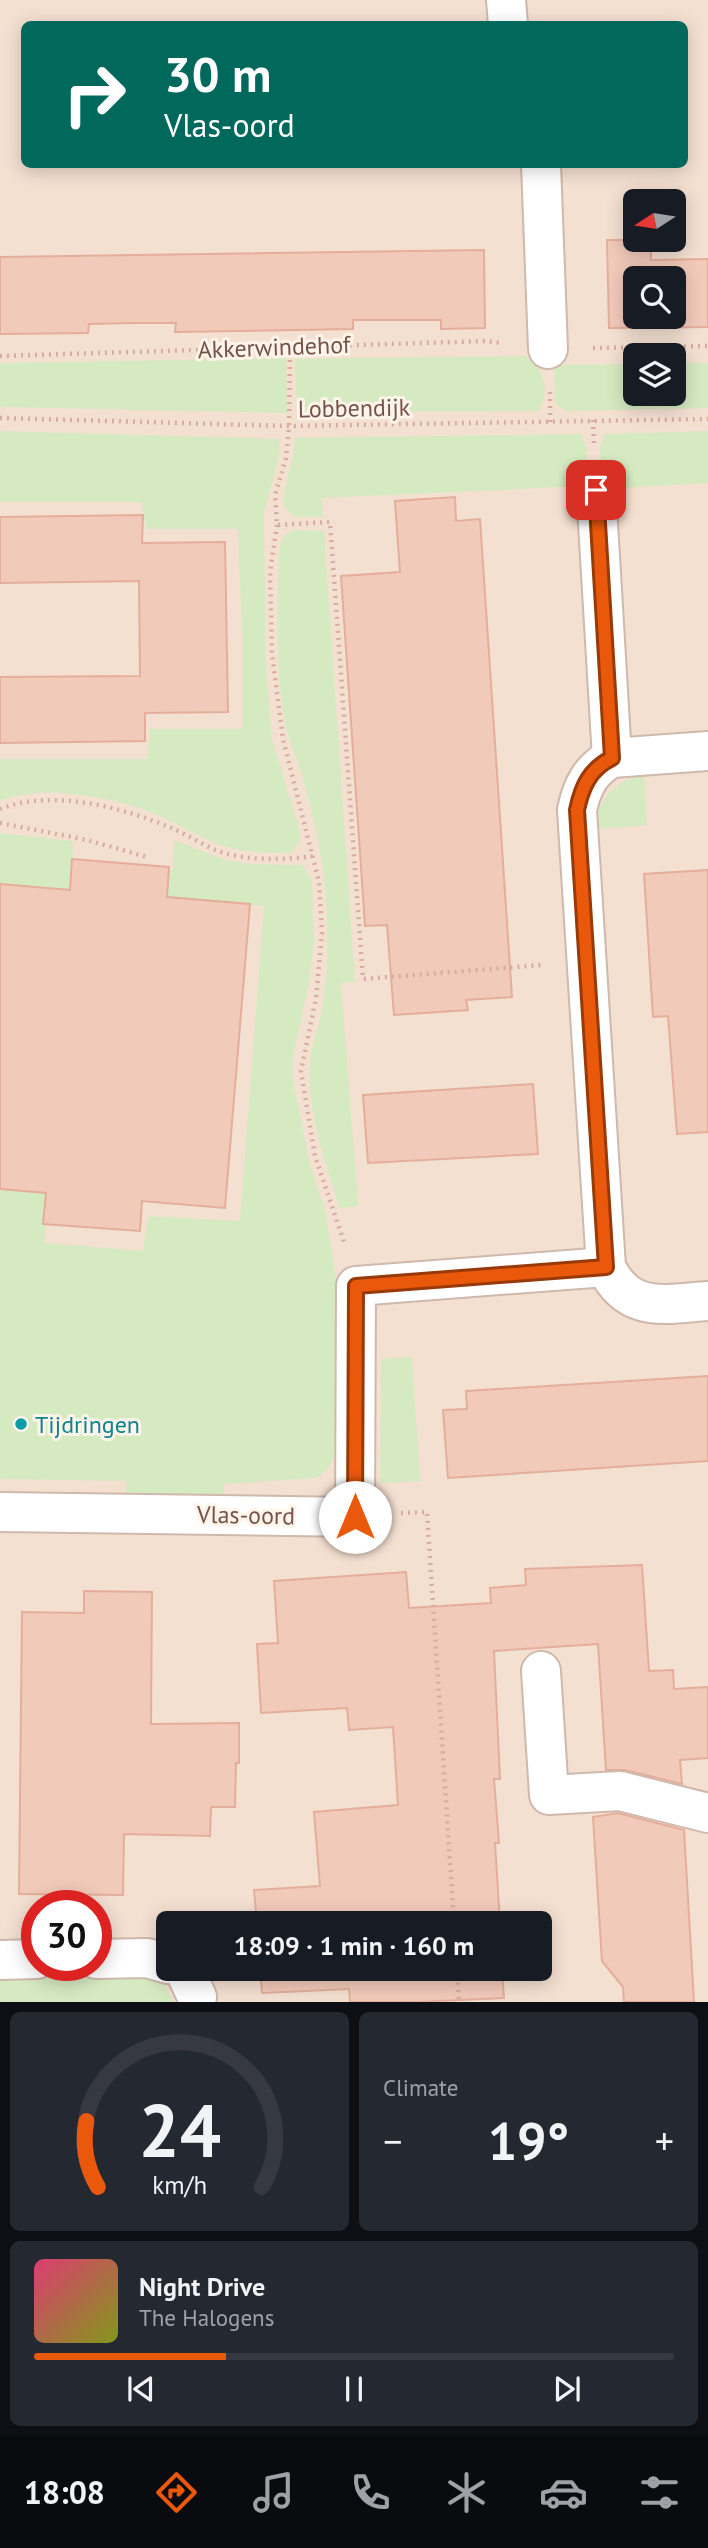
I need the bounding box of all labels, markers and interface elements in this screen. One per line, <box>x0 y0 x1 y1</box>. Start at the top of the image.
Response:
text: 30 m <box>164 42 271 106</box>
icon: right <box>49 49 140 140</box>
text: Vlas-oord <box>164 104 295 146</box>
north arrow <box>623 189 686 252</box>
map controls <box>623 189 686 406</box>
button: search <box>623 266 686 329</box>
street label: Akkerwindehof <box>197 329 352 365</box>
button: layers <box>623 343 686 406</box>
street label: Lobbendijk <box>298 392 411 424</box>
pin <box>566 460 626 520</box>
icon: arrive <box>577 471 615 509</box>
place label: Tijdringen <box>35 1409 140 1440</box>
marker: Tijdringen <box>13 1416 29 1432</box>
position arrow <box>318 1480 392 1554</box>
street label: Vlas-oord <box>196 1499 295 1531</box>
speed limit sign: 30 <box>21 1890 112 1981</box>
text: 18:09 · 1 min · 160 m <box>234 1929 474 1962</box>
text: Climate <box>383 2073 458 2102</box>
text: 24 <box>138 2084 221 2178</box>
text: 19° <box>488 2107 569 2174</box>
text: − <box>383 2116 402 2165</box>
text: + <box>655 2116 674 2165</box>
text: km/h <box>152 2169 207 2201</box>
text: Night Drive <box>139 2270 265 2303</box>
text: The Halogens <box>139 2303 274 2332</box>
icon: previous <box>122 2370 160 2408</box>
icon: pause <box>335 2370 373 2408</box>
icon: next <box>548 2370 586 2408</box>
icon: directions <box>152 2468 201 2517</box>
icon: music <box>249 2468 298 2517</box>
icon: phone <box>346 2468 395 2517</box>
icon: climate <box>442 2468 491 2517</box>
icon: car <box>539 2468 588 2517</box>
icon: filters <box>635 2468 684 2517</box>
text: 18:08 <box>24 2471 105 2513</box>

